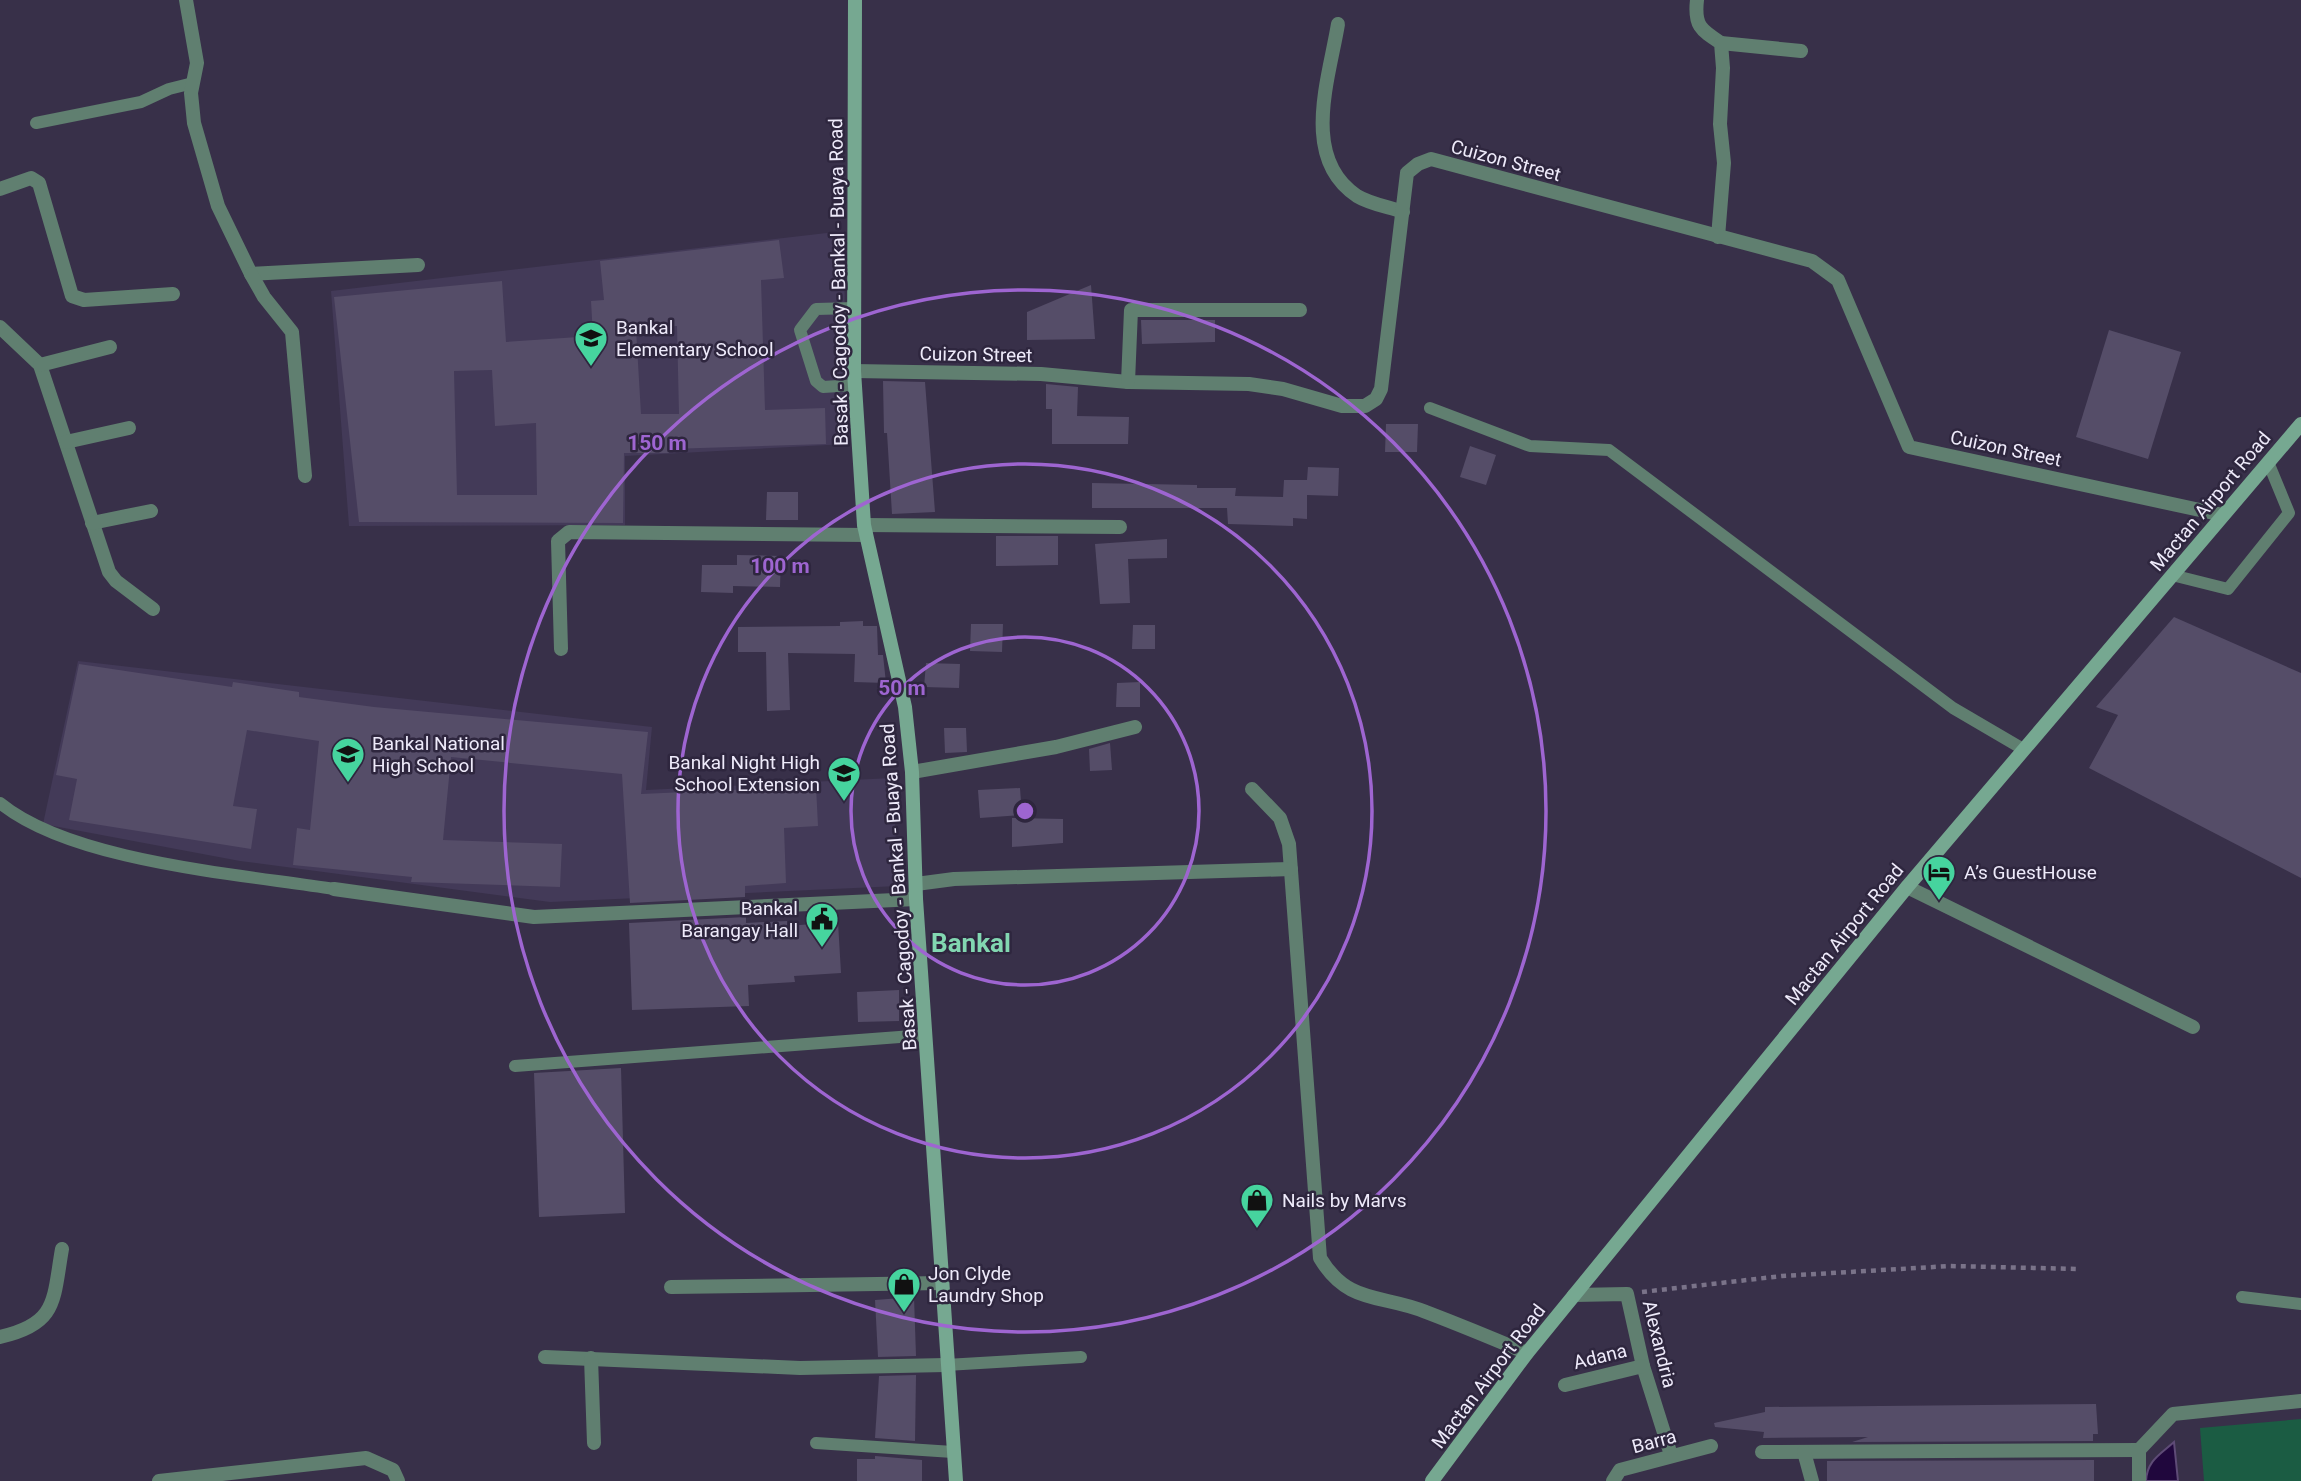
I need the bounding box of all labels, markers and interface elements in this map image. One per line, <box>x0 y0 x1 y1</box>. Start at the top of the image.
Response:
street label: Basak - Cagodoy - Bankal - Buaya Road <box>824 118 853 446</box>
street label: Cuizon Street <box>1448 135 1563 186</box>
place label: Bankal Elementary School <box>616 316 774 361</box>
school or university icon: Bankal Elementary School <box>572 319 610 368</box>
street label: Cuizon Street <box>919 342 1033 367</box>
street label: Cuizon Street <box>1948 426 2064 471</box>
street label: Mactan Airport Road <box>2145 427 2275 576</box>
text: 150 m <box>627 431 687 455</box>
text: 100 m <box>750 554 810 578</box>
text: 50 m <box>878 676 926 700</box>
street label: Basak - Cagodoy - Bankal - Buaya Road <box>876 723 921 1051</box>
place label: Bankal National High School <box>372 732 505 777</box>
school or university icon: Bankal National High School <box>329 735 367 784</box>
place label: Bankal Night High School Extension <box>668 751 820 796</box>
school or university icon: Bankal Night High School Extension <box>825 754 863 803</box>
centre of rings <box>1013 799 1037 823</box>
hotel icon: A’s GuestHouse <box>1920 853 1958 902</box>
street label: Mactan Airport Road <box>1780 859 1908 1010</box>
place label: A’s GuestHouse <box>1964 861 2097 884</box>
place label: Bankal Barangay Hall <box>681 897 798 942</box>
public building icon: Bankal Barangay Hall <box>803 900 841 949</box>
district label: Bankal <box>931 928 1011 958</box>
shop icon: Nails by Marvs <box>1238 1181 1276 1230</box>
place label: Nails by Marvs <box>1282 1189 1406 1212</box>
place label: Jon Clyde Laundry Shop <box>928 1262 1044 1307</box>
shop icon: Jon Clyde Laundry Shop <box>885 1265 923 1314</box>
street label: Alexandria <box>1638 1298 1681 1390</box>
street label: Mactan Airport Road <box>1427 1299 1550 1453</box>
street label: Adana <box>1571 1339 1629 1374</box>
street label: Barra <box>1629 1425 1679 1458</box>

